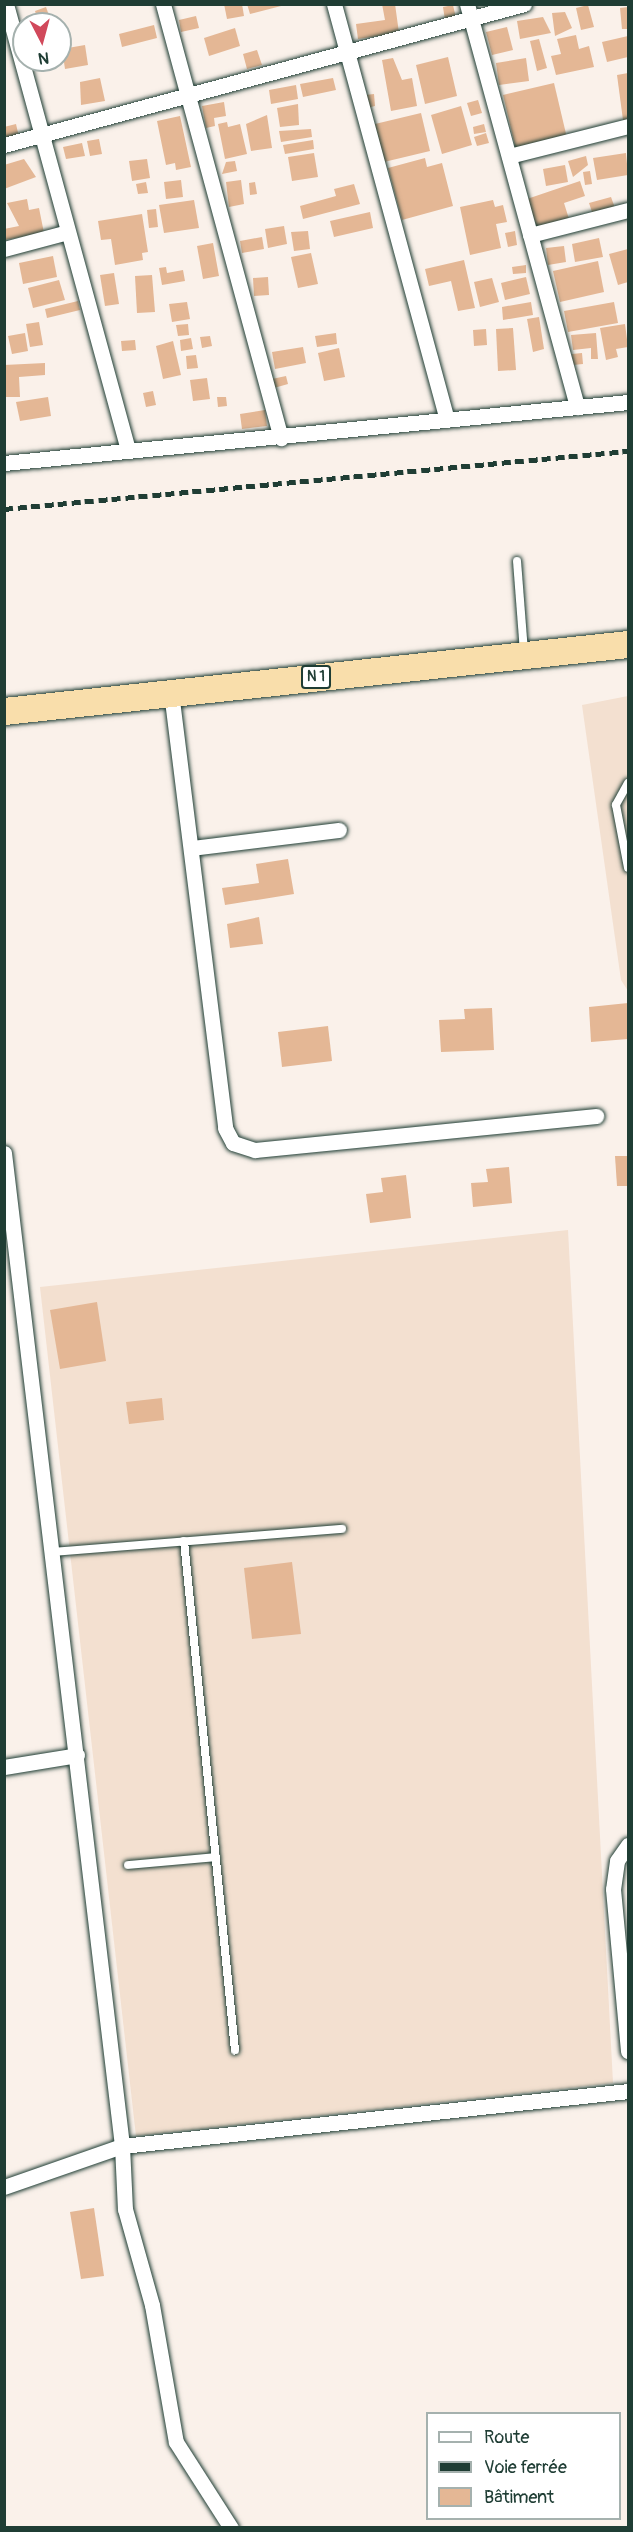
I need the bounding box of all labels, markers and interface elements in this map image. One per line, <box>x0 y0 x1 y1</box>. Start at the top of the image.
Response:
north arrow <box>12 12 72 72</box>
text: N <box>37 47 50 68</box>
road number: N 1 <box>301 666 331 688</box>
legend <box>426 2412 621 2520</box>
text: Route <box>484 2426 529 2449</box>
text: Voie ferrée <box>484 2456 567 2479</box>
text: Bâtiment <box>484 2486 554 2509</box>

